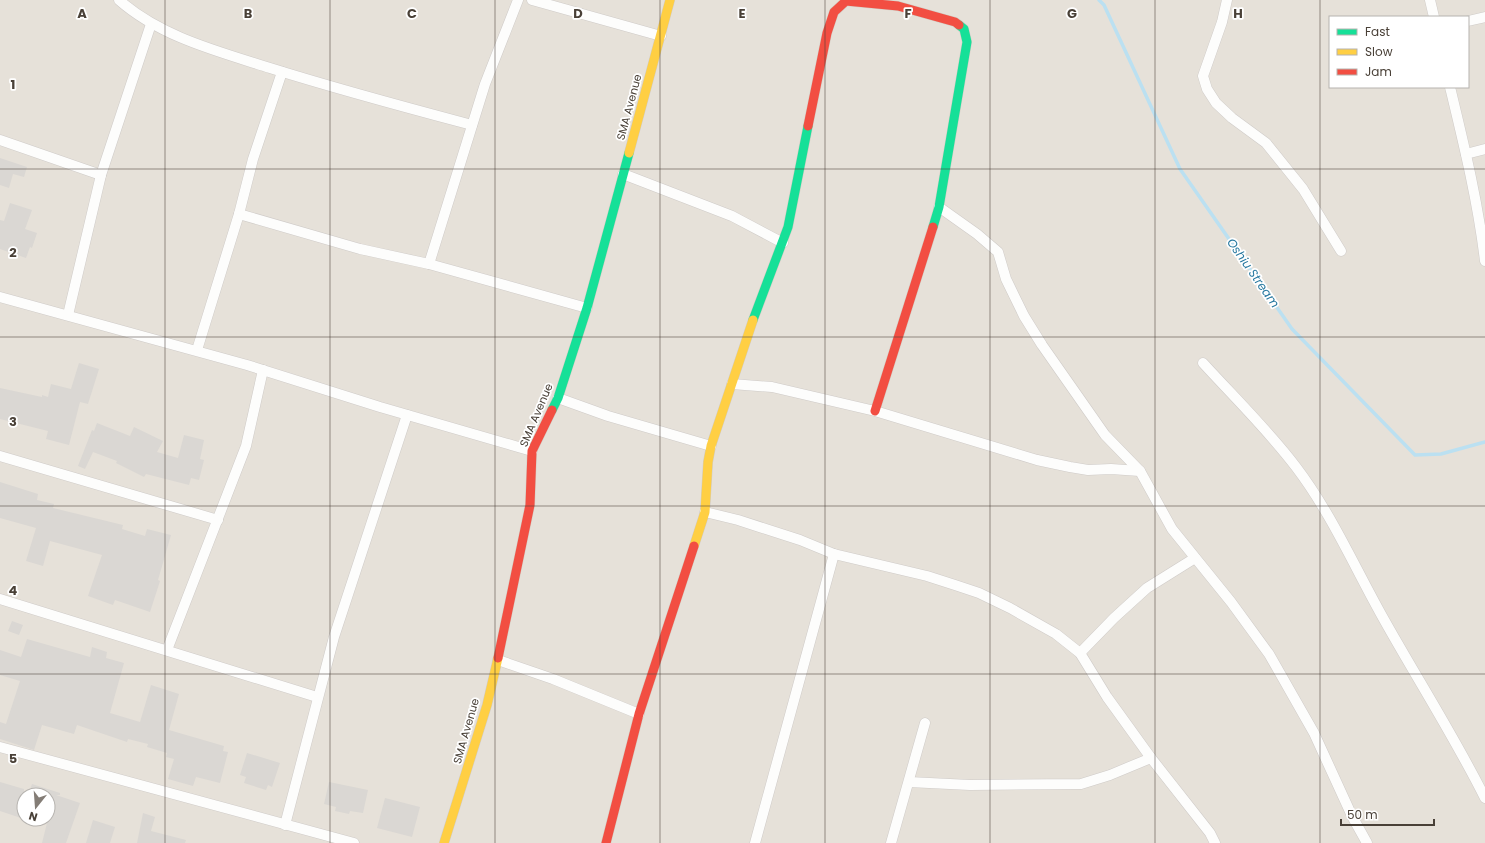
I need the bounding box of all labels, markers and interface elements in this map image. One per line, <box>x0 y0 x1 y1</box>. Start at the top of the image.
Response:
text: A <box>77 4 87 23</box>
text: B <box>244 4 253 23</box>
text: C <box>407 4 417 23</box>
text: D <box>573 4 583 23</box>
text: E <box>738 4 746 23</box>
text: F <box>904 4 912 23</box>
text: G <box>1067 4 1077 23</box>
text: H <box>1233 4 1243 23</box>
legend <box>1329 16 1469 88</box>
text: Fast <box>1365 23 1390 40</box>
text: Slow <box>1365 43 1393 60</box>
text: Jam <box>1365 63 1392 80</box>
street label: SMA Avenue <box>613 72 646 142</box>
text: 1 <box>11 75 15 94</box>
water label: Oshiu Stream <box>1223 235 1284 311</box>
text: 2 <box>9 243 17 262</box>
street label: SMA Avenue <box>515 381 557 449</box>
text: 3 <box>9 412 17 431</box>
text: 4 <box>9 581 18 600</box>
street label: SMA Avenue <box>449 696 483 766</box>
text: 5 <box>9 749 17 768</box>
north arrow <box>16 787 56 827</box>
scale bar <box>1341 801 1434 827</box>
text: 50 m <box>1347 806 1378 823</box>
text: N <box>27 808 39 825</box>

